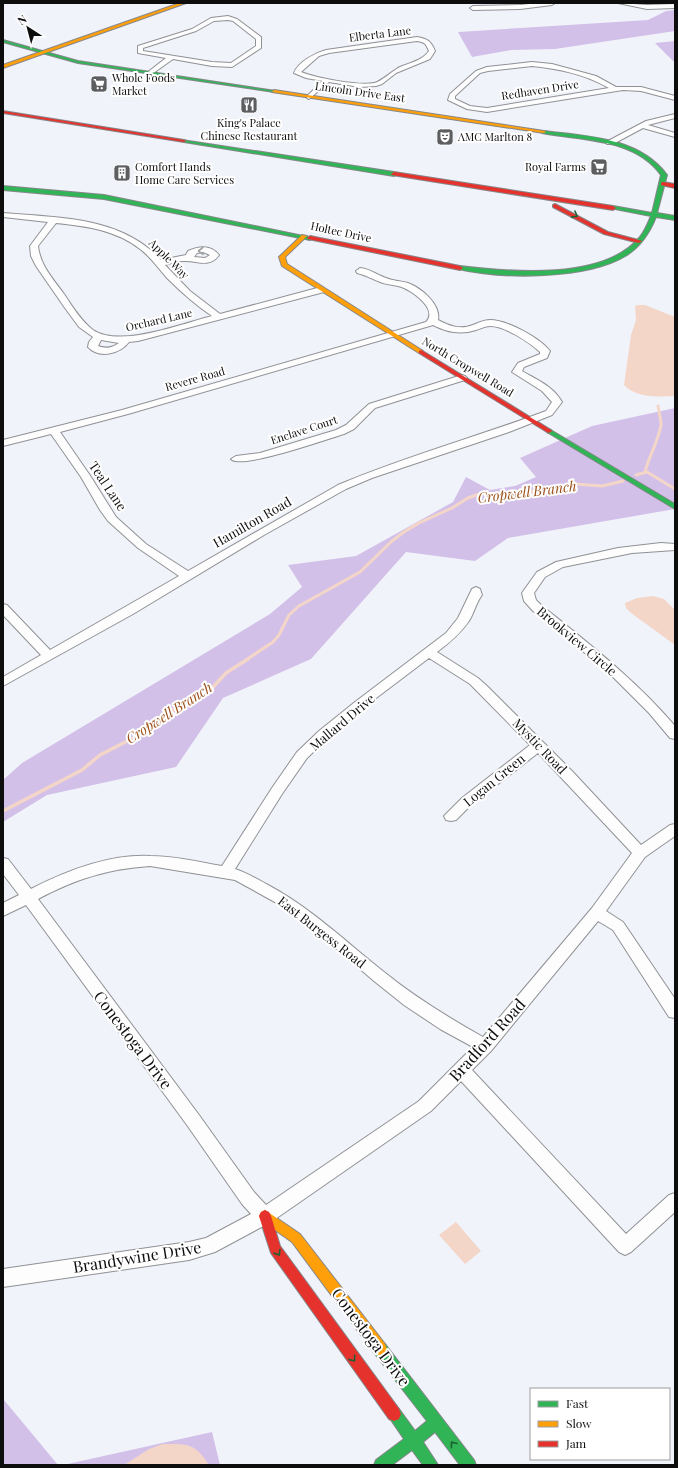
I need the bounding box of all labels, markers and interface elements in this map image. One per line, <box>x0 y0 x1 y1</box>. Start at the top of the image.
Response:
north arrow <box>8 8 48 48</box>
text: N <box>14 11 29 28</box>
street label: Elberta Lane <box>348 22 412 45</box>
place label: Whole Foods Market <box>111 70 175 98</box>
supermarket icon: Whole Foods Market <box>89 74 109 94</box>
street label: Redhaven Drive <box>500 76 580 103</box>
street label: Lincoln Drive East <box>314 78 406 105</box>
restaurant icon: King's Palace Chinese Restaurant <box>239 95 259 115</box>
place label: King's Palace Chinese Restaurant <box>201 115 298 143</box>
theatre icon: AMC Marlton 8 <box>435 127 455 147</box>
place label: AMC Marlton 8 <box>457 129 533 144</box>
supermarket icon: Royal Farms <box>589 157 609 177</box>
place label: Comfort Hands Home Care Services <box>135 159 234 187</box>
place label: Royal Farms <box>525 159 586 174</box>
building icon: Comfort Hands Home Care Services <box>112 163 132 183</box>
one-way arrow <box>570 211 578 218</box>
street label: Holtec Drive <box>309 218 373 245</box>
street label: Apple Way <box>145 235 193 282</box>
one-way arrow <box>198 246 204 255</box>
street label: Orchard Lane <box>124 304 194 334</box>
street label: North Cropwell Road <box>420 333 517 400</box>
street label: Revere Road <box>163 363 227 394</box>
street label: Enclave Court <box>268 412 339 447</box>
street label: Teal Lane <box>86 458 131 514</box>
water label: Cropwell Branch <box>476 476 577 507</box>
street label: Hamilton Road <box>210 492 294 551</box>
street label: Brookview Circle <box>534 602 621 679</box>
water label: Cropwell Branch <box>122 678 216 748</box>
street label: Mallard Drive <box>306 689 378 754</box>
street label: Mystic Road <box>510 714 571 777</box>
street label: Logan Green <box>459 749 528 810</box>
street label: East Burgess Road <box>275 892 370 972</box>
street label: Conestoga Drive <box>89 986 177 1093</box>
street label: Bradford Road <box>444 994 529 1086</box>
street label: Brandywine Drive <box>71 1236 203 1277</box>
one-way arrow <box>273 1249 280 1256</box>
street label: Conestoga Drive <box>327 1283 415 1390</box>
one-way arrow <box>348 1354 355 1361</box>
legend <box>530 1388 670 1460</box>
text: Fast <box>566 1395 589 1411</box>
text: Slow <box>566 1415 592 1431</box>
text: Jam <box>565 1435 587 1451</box>
one-way arrow <box>450 1441 457 1448</box>

